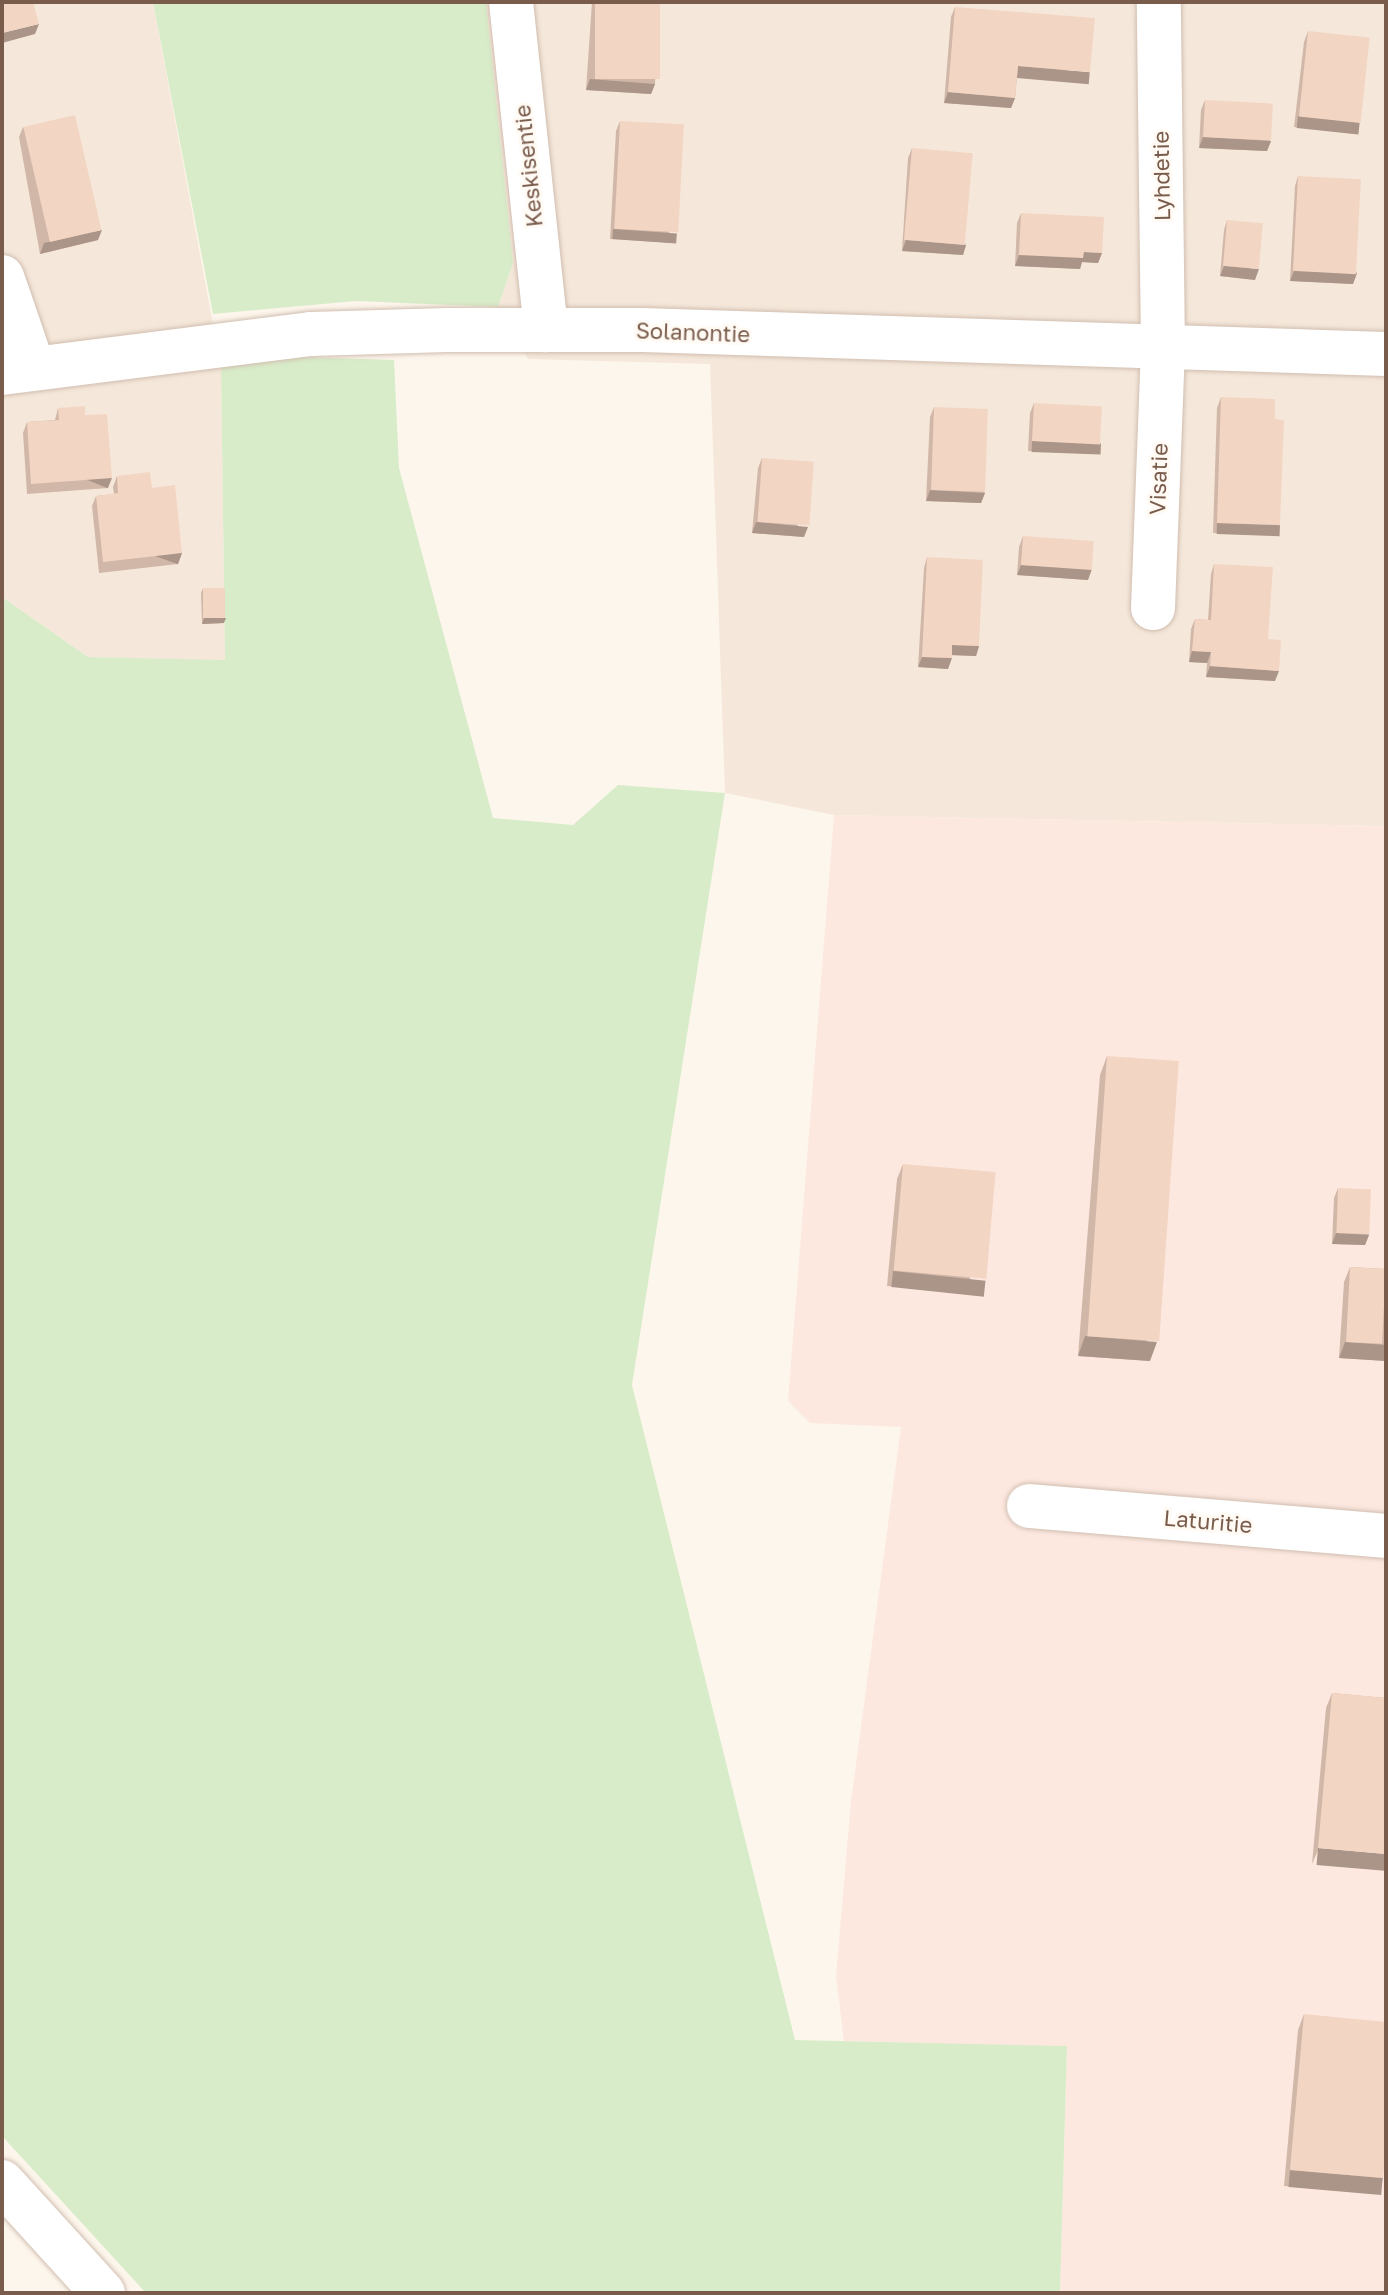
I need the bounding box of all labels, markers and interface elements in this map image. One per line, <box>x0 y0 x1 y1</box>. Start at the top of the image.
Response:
street label: Keskisentie <box>508 104 548 228</box>
street label: Lyhdetie <box>1147 131 1175 221</box>
street label: Solanontie <box>635 317 751 347</box>
street label: Visatie <box>1144 443 1172 515</box>
street label: Laturitie <box>1163 1504 1253 1538</box>

